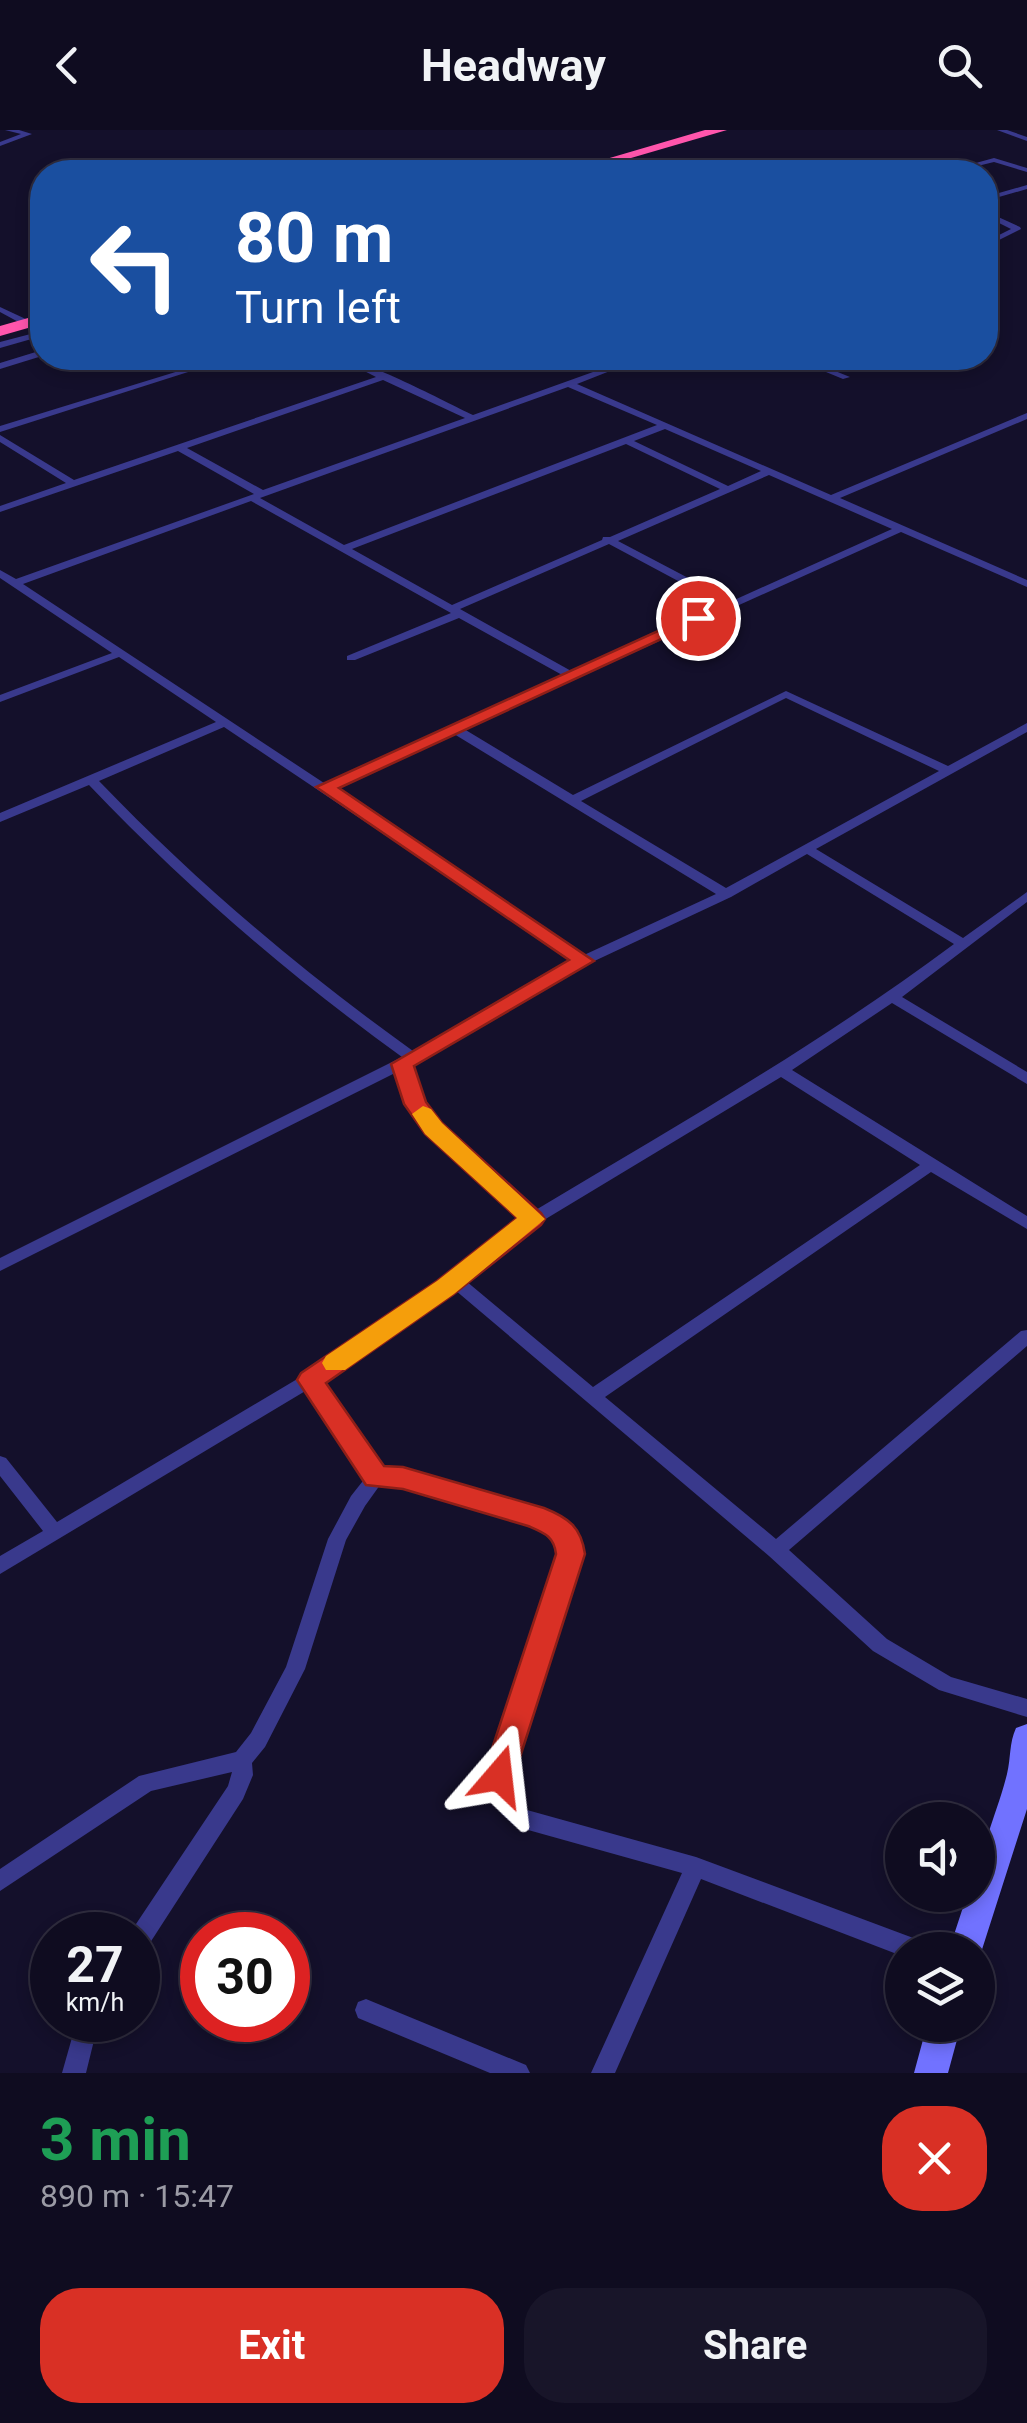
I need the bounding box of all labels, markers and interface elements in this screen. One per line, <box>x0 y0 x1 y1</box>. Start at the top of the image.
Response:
icon: back <box>40 38 95 93</box>
icon: search <box>932 38 987 93</box>
text: Headway <box>421 39 606 92</box>
text: 80 m <box>235 197 393 279</box>
icon: left <box>70 200 200 330</box>
text: Turn left <box>235 281 401 334</box>
pin <box>656 576 741 661</box>
icon: arrive <box>671 591 726 646</box>
position arrow <box>447 1724 551 1828</box>
map controls <box>885 1802 995 2042</box>
button: sound <box>885 1802 995 1912</box>
speed limit sign: 30 <box>180 1912 310 2042</box>
button: layers <box>885 1932 995 2042</box>
text: 27 <box>66 1936 124 1994</box>
text: km/h <box>66 1988 124 2017</box>
text: 3 min <box>40 2104 191 2175</box>
button: close <box>882 2106 987 2211</box>
text: 890 m · 15:47 <box>40 2177 234 2215</box>
button: Exit <box>40 2288 504 2403</box>
button: Share <box>524 2288 987 2403</box>

